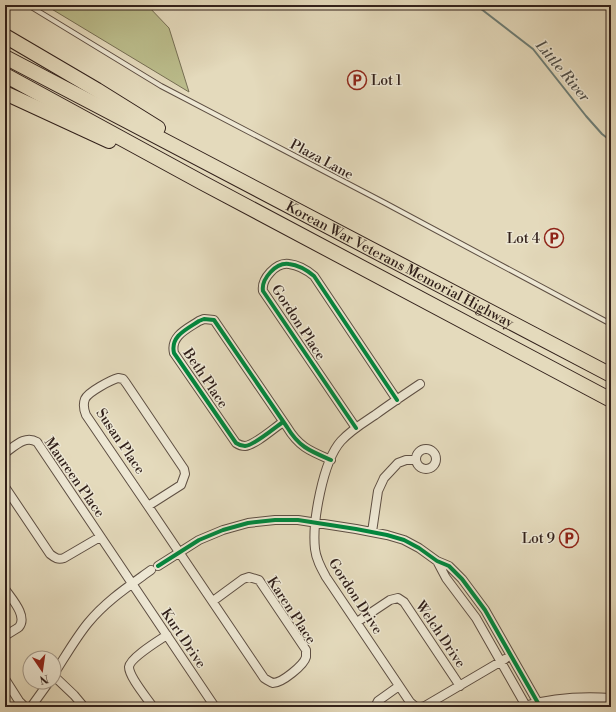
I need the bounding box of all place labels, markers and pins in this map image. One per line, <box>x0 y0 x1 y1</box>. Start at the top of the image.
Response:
parking icon: Lot 1 <box>346 69 368 91</box>
place label: Lot 1 <box>371 72 402 90</box>
parking icon: Lot 4 <box>543 227 565 249</box>
place label: Lot 4 <box>507 230 540 248</box>
parking icon: Lot 9 <box>558 527 580 549</box>
place label: Lot 9 <box>522 530 555 548</box>

